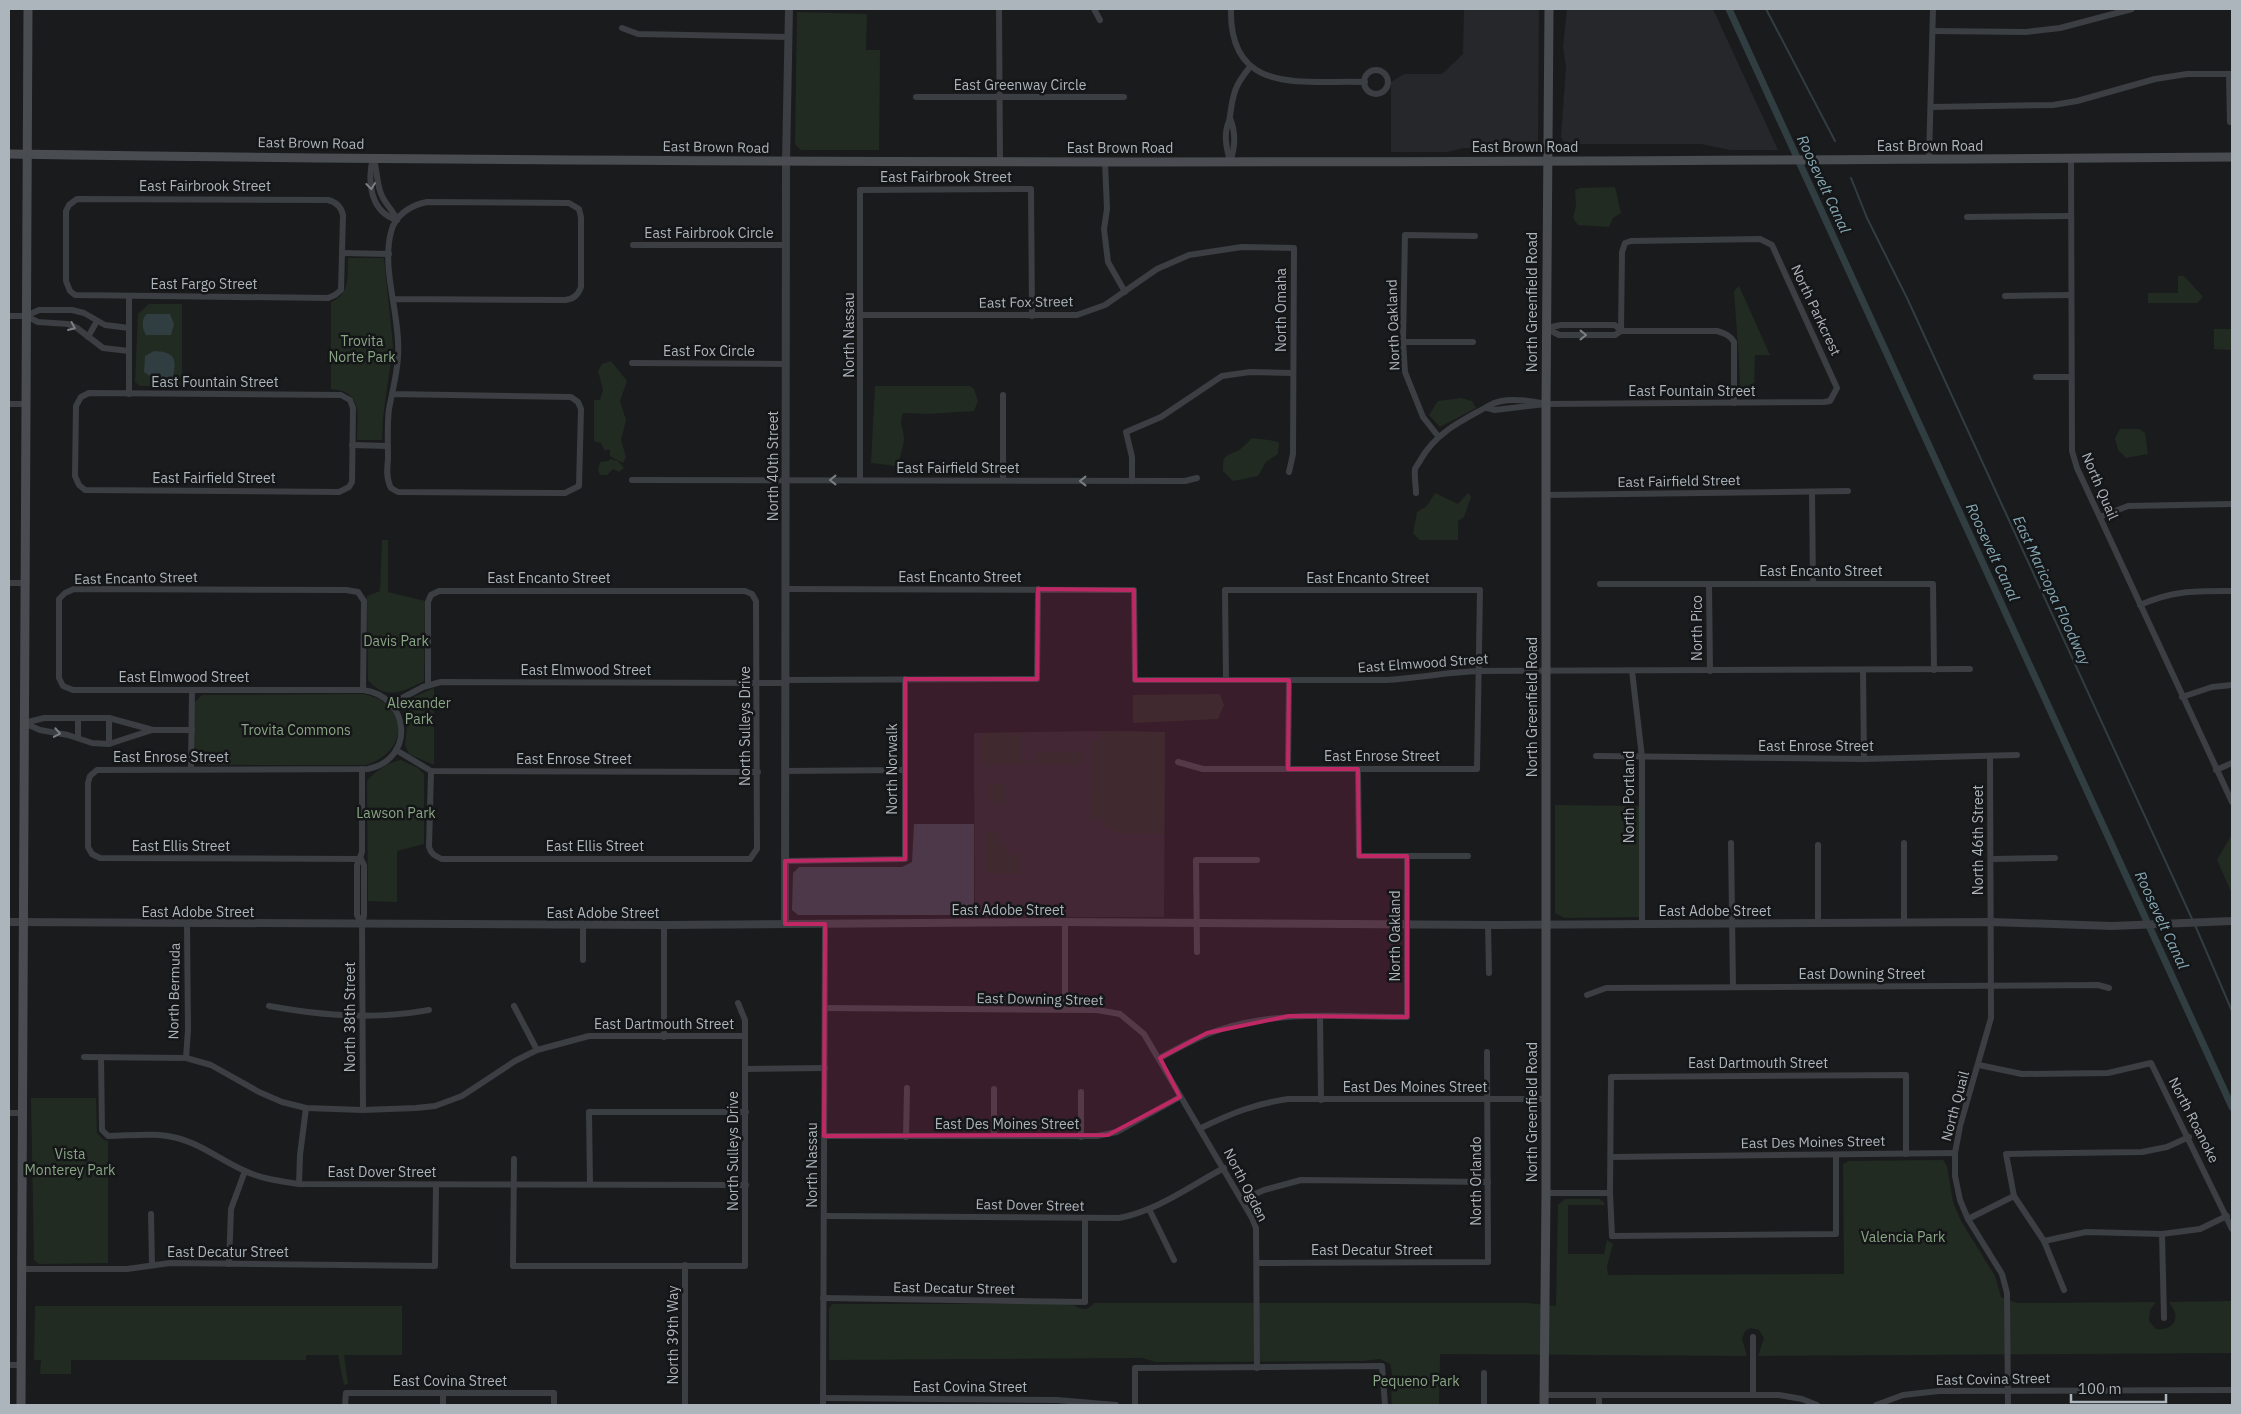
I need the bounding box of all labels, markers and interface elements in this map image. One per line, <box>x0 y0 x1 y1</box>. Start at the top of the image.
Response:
street label: East Greenway Circle <box>954 76 1087 94</box>
water label: Roosevelt Canal <box>1793 132 1855 236</box>
street label: East Brown Road <box>257 133 365 153</box>
street label: East Brown Road <box>662 137 770 157</box>
street label: East Brown Road <box>1877 137 1983 155</box>
street label: East Brown Road <box>1472 138 1578 156</box>
street label: East Brown Road <box>1067 139 1173 157</box>
street label: East Fairbrook Street <box>880 168 1012 186</box>
street label: East Fairbrook Street <box>139 177 271 195</box>
one-way arrow <box>365 182 376 190</box>
street label: East Fairbrook Circle <box>644 224 774 242</box>
street label: North Greenfield Road <box>1523 232 1541 372</box>
street label: North Parkcrest <box>1787 261 1845 359</box>
street label: North Omaha <box>1272 267 1290 352</box>
street label: East Fargo Street <box>151 275 258 293</box>
street label: North Oakland <box>1382 279 1404 371</box>
street label: North Nassau <box>840 292 858 378</box>
street label: East Fox Street <box>979 292 1073 312</box>
one-way arrow <box>67 321 76 332</box>
one-way arrow <box>1580 330 1588 340</box>
park label: Trovita Norte Park <box>328 332 396 366</box>
street label: East Fox Circle <box>663 342 755 360</box>
street label: East Fountain Street <box>151 373 279 391</box>
street label: East Fountain Street <box>1628 382 1756 400</box>
street label: North 40th Street <box>764 411 782 521</box>
street label: North Quail <box>2078 449 2122 523</box>
street label: East Fairfield Street <box>896 459 1020 477</box>
street label: East Fairfield Street <box>152 469 276 487</box>
street label: East Fairfield Street <box>1617 471 1741 491</box>
one-way arrow <box>829 475 836 485</box>
one-way arrow <box>1079 476 1086 486</box>
water label: Roosevelt Canal <box>1962 500 2024 604</box>
water label: East Maricopa Floodway <box>2009 512 2095 668</box>
street label: East Encanto Street <box>1759 562 1883 580</box>
street label: East Encanto Street <box>74 568 198 588</box>
street label: East Encanto Street <box>898 568 1022 586</box>
street label: East Encanto Street <box>487 569 611 587</box>
street label: East Encanto Street <box>1306 569 1430 587</box>
street label: North Pico <box>1688 595 1706 661</box>
park label: Davis Park <box>363 632 429 650</box>
street label: North Greenfield Road <box>1523 637 1541 777</box>
street label: East Elmwood Street <box>1357 649 1489 677</box>
street label: East Elmwood Street <box>521 661 652 679</box>
street label: North Sulleys Drive <box>736 666 754 786</box>
street label: East Elmwood Street <box>119 668 250 686</box>
park label: Alexander Park <box>387 694 451 728</box>
park label: Trovita Commons <box>241 721 351 739</box>
street label: North Norwalk <box>883 723 901 815</box>
one-way arrow <box>53 727 62 737</box>
street label: East Enrose Street <box>1758 737 1874 755</box>
street label: East Enrose Street <box>1324 747 1440 765</box>
street label: East Enrose Street <box>113 748 229 766</box>
street label: East Enrose Street <box>516 750 632 768</box>
street label: North Portland <box>1620 751 1638 843</box>
street label: North 46th Street <box>1969 785 1987 895</box>
park label: Lawson Park <box>356 804 436 822</box>
street label: East Ellis Street <box>132 837 230 855</box>
street label: East Ellis Street <box>546 837 644 855</box>
water label: Roosevelt Canal <box>2131 868 2193 972</box>
street label: North Oakland <box>1386 890 1404 982</box>
street label: East Adobe Street <box>951 901 1065 919</box>
street label: East Adobe Street <box>1658 902 1772 920</box>
street label: East Adobe Street <box>141 903 255 921</box>
street label: East Adobe Street <box>546 904 660 922</box>
street label: North Bermuda <box>164 942 184 1040</box>
street label: North 38th Street <box>341 962 359 1072</box>
street label: East Downing Street <box>1799 965 1926 983</box>
street label: East Downing Street <box>976 989 1104 1009</box>
street label: East Dartmouth Street <box>594 1015 734 1033</box>
street label: North Greenfield Road <box>1523 1042 1541 1182</box>
street label: East Dartmouth Street <box>1688 1054 1828 1072</box>
street label: North Quail <box>1937 1069 1973 1143</box>
street label: North Roanoke <box>2165 1074 2223 1166</box>
street label: East Des Moines Street <box>1343 1078 1487 1096</box>
street label: North Sulleys Drive <box>724 1091 742 1211</box>
street label: East Des Moines Street <box>935 1115 1079 1133</box>
street label: North Nassau <box>803 1122 821 1208</box>
street label: East Des Moines Street <box>1741 1132 1886 1152</box>
street label: North Orlando <box>1467 1136 1485 1226</box>
park label: Vista Monterey Park <box>24 1145 116 1179</box>
street label: North Ogden <box>1220 1145 1272 1225</box>
street label: East Dover Street <box>327 1163 437 1181</box>
street label: East Dover Street <box>975 1195 1085 1215</box>
park label: Valencia Park <box>1861 1228 1946 1246</box>
street label: East Decatur Street <box>1311 1241 1433 1259</box>
street label: East Decatur Street <box>167 1243 289 1261</box>
street label: East Decatur Street <box>893 1278 1015 1298</box>
street label: North 39th Way <box>664 1286 682 1384</box>
street label: East Covina Street <box>1936 1369 2050 1389</box>
street label: East Covina Street <box>393 1372 507 1390</box>
park label: Pequeno Park <box>1372 1372 1460 1390</box>
scale bar <box>2071 1372 2166 1404</box>
street label: East Covina Street <box>913 1378 1027 1396</box>
text: 100 m <box>2078 1379 2122 1398</box>

